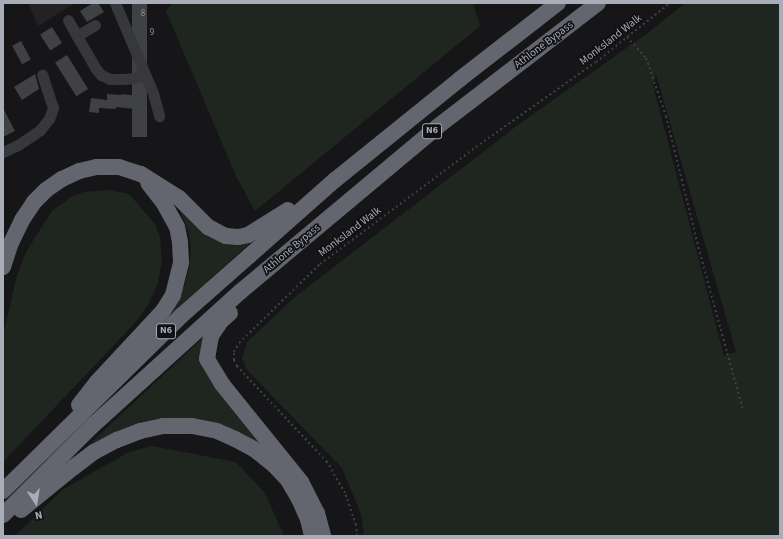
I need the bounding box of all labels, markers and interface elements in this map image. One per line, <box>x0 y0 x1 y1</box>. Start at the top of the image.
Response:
house number: 8 <box>141 9 145 19</box>
street label: Monksland Walk <box>577 12 645 68</box>
street label: Athlone Bypass <box>512 19 576 71</box>
house number: 9 <box>150 28 154 38</box>
road number: N6 <box>422 123 442 139</box>
street label: Monksland Walk <box>316 204 384 260</box>
street label: Athlone Bypass <box>261 221 323 277</box>
road number: N6 <box>156 323 176 339</box>
north arrow <box>16 483 56 523</box>
text: N <box>33 507 44 523</box>

